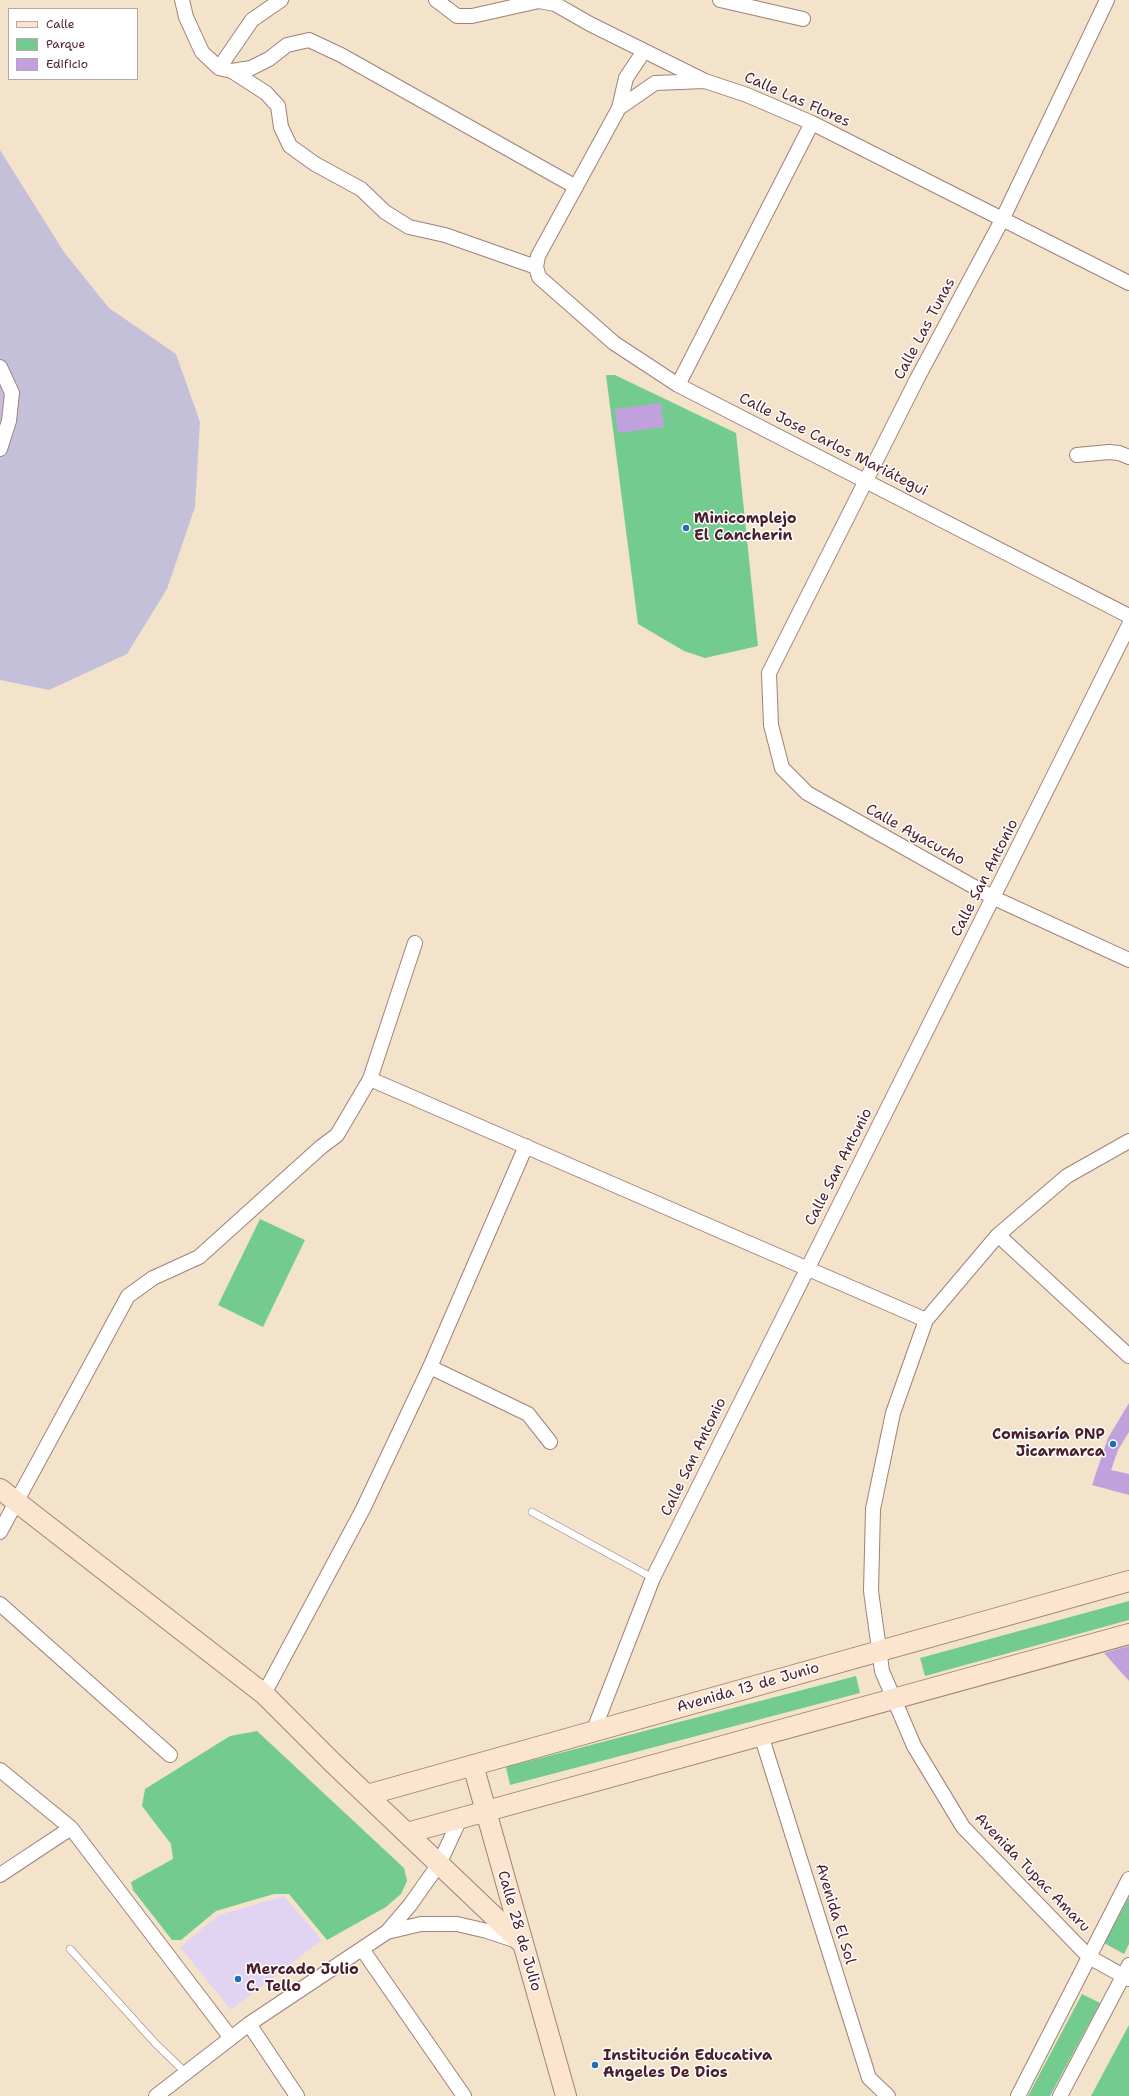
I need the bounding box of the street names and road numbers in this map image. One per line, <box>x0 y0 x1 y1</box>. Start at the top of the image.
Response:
street label: Calle Las Flores <box>741 69 853 131</box>
street label: Calle Las Tunas <box>891 275 959 383</box>
street label: Calle Jose Carlos Mariátegui <box>736 389 930 501</box>
street label: Calle Ayacucho <box>862 800 968 870</box>
street label: Calle San Antonio <box>948 816 1022 940</box>
street label: Calle San Antonio <box>802 1105 876 1229</box>
street label: Calle San Antonio <box>657 1395 731 1519</box>
street label: Avenida 13 de Junio <box>675 1659 821 1717</box>
street label: Avenida Tupac Amaru <box>970 1810 1094 1936</box>
street label: Avenida El Sol <box>811 1861 859 1967</box>
street label: Calle 28 de Julio <box>493 1869 545 1993</box>

